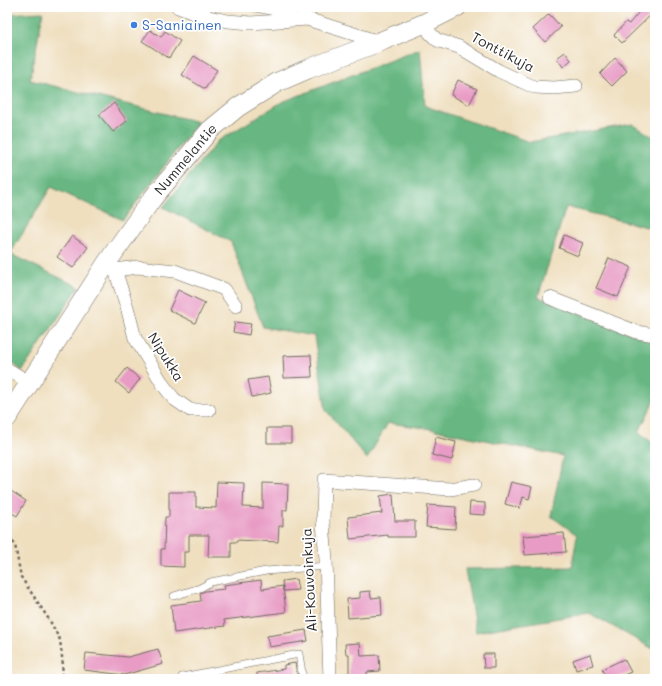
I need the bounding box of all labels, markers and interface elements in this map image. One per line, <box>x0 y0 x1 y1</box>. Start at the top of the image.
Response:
place label: S-Saniainen <box>142 15 222 34</box>
marker: S-Saniainen <box>129 20 139 30</box>
street label: Tonttikuja <box>468 27 538 76</box>
street label: Nummelantie <box>150 118 221 199</box>
street label: Nipukka <box>144 329 189 385</box>
street label: Ali-Kouvoinkuja <box>296 528 321 633</box>

